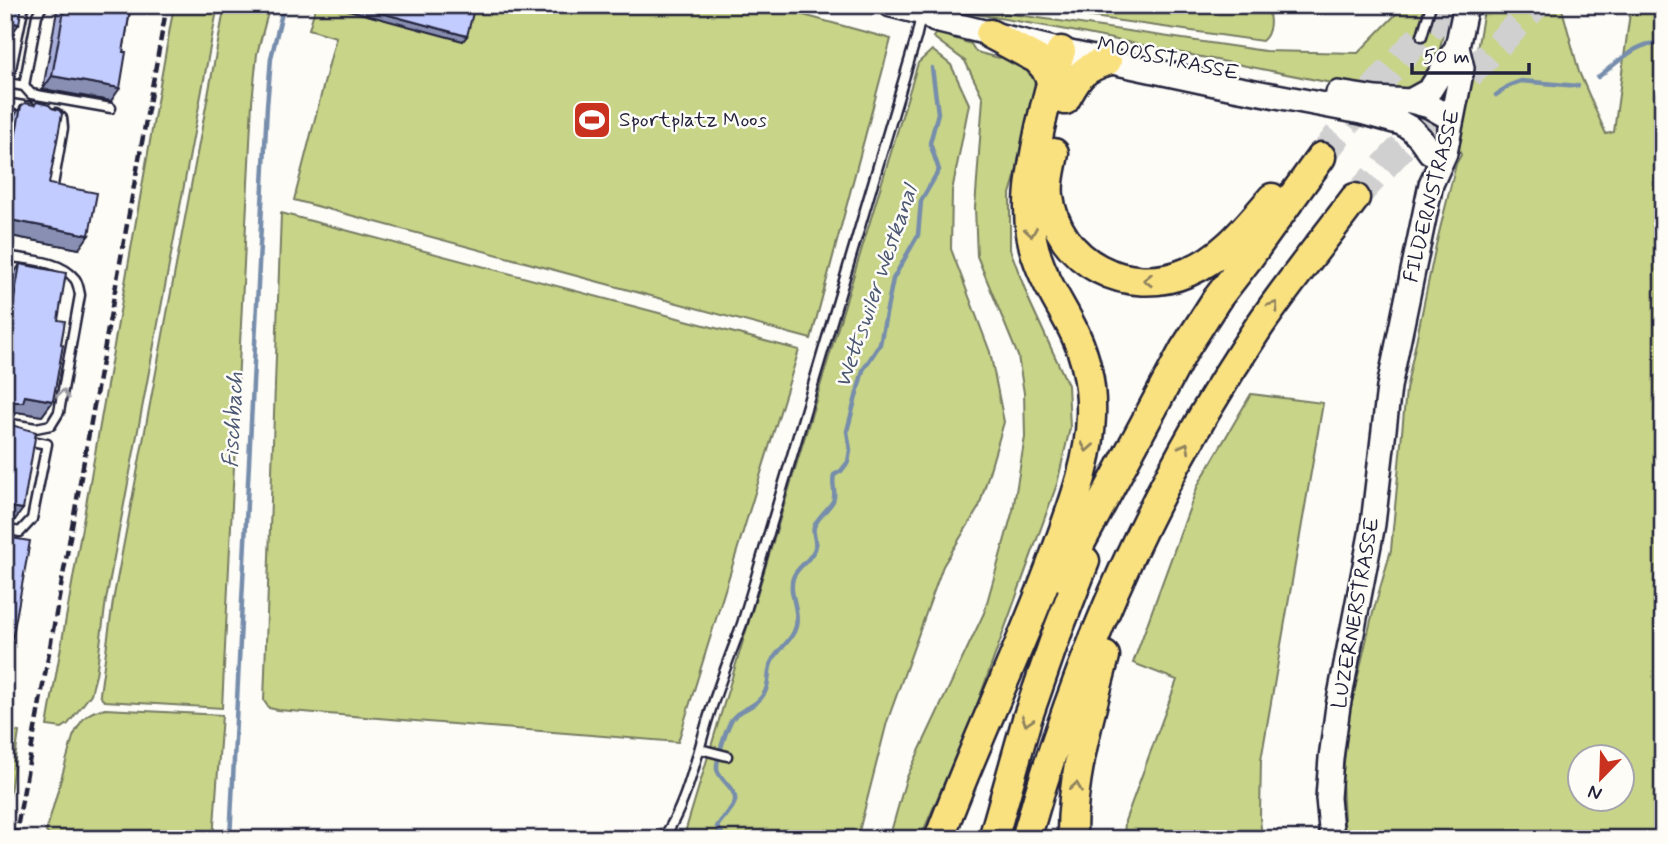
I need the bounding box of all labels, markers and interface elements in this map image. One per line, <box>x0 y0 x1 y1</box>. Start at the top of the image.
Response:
street label: MOOSSTRASSE <box>1095 30 1242 88</box>
scale bar <box>1412 32 1530 76</box>
text: 50 m <box>1423 43 1470 71</box>
sports icon: Sportplatz Moos <box>571 99 613 141</box>
place label: Sportplatz Moos <box>619 106 767 134</box>
street label: FILDERNSTRASSE <box>1397 107 1467 285</box>
water label: Wettswiler Westkanal <box>828 179 927 392</box>
one-way arrow <box>1023 226 1038 238</box>
one-way arrow <box>1142 273 1153 288</box>
one-way arrow <box>1266 301 1278 314</box>
water label: Fischbach <box>217 371 251 469</box>
one-way arrow <box>54 388 69 400</box>
one-way arrow <box>1080 441 1095 453</box>
one-way arrow <box>1177 442 1191 455</box>
street label: LUZERNERSTRASSE <box>1325 515 1387 711</box>
one-way arrow <box>1020 714 1035 726</box>
north arrow <box>1566 742 1636 812</box>
text: N <box>1584 778 1606 806</box>
one-way arrow <box>1069 781 1084 793</box>

